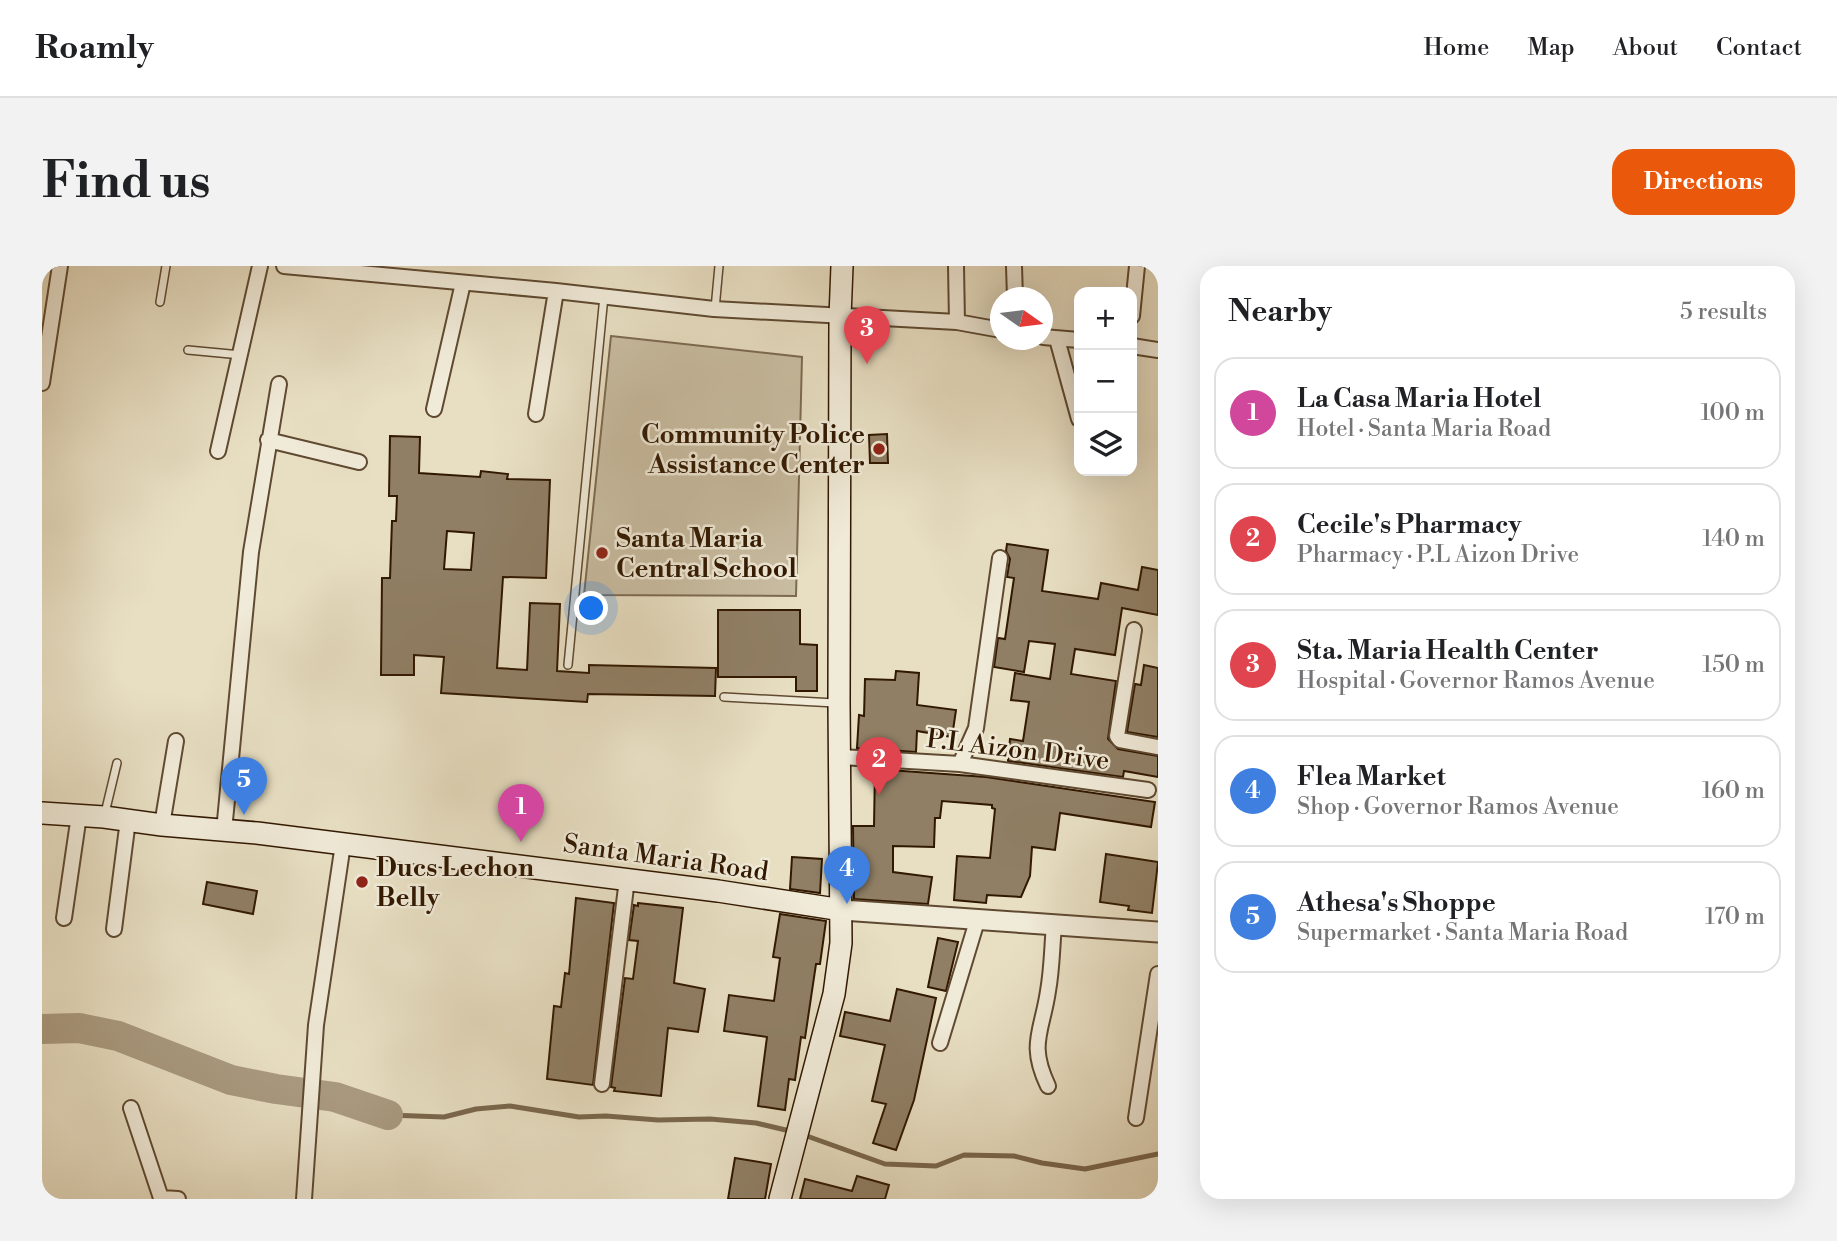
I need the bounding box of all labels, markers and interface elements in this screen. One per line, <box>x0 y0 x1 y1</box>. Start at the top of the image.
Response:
text: Roamly <box>35 28 154 69</box>
text: Home <box>1424 33 1489 63</box>
text: Map <box>1527 33 1575 63</box>
text: About <box>1613 33 1678 63</box>
text: Contact <box>1716 33 1802 63</box>
button: Directions <box>1612 149 1795 215</box>
text: Find us <box>42 152 211 213</box>
north arrow <box>990 287 1053 350</box>
map controls <box>1074 287 1137 476</box>
button: + <box>1074 287 1137 350</box>
text: Nearby <box>1228 293 1332 331</box>
text: 5 results <box>1680 298 1767 326</box>
pin: 3 <box>844 306 890 364</box>
button: − <box>1074 350 1137 413</box>
text: La Casa Maria Hotel <box>1297 383 1541 415</box>
text: 1 <box>1247 399 1259 427</box>
text: 100 m <box>1700 399 1765 427</box>
button: layers <box>1074 413 1137 476</box>
text: Hotel · Santa Maria Road <box>1297 415 1551 443</box>
place label: Community Police Assistance Center <box>641 419 865 481</box>
marker: Community Police Assistance Center <box>871 441 887 457</box>
text: Cecile's Pharmacy <box>1297 509 1522 541</box>
place label: Santa Maria Central School <box>616 523 797 585</box>
text: 2 <box>1246 525 1260 553</box>
text: 140 m <box>1702 525 1765 553</box>
text: Pharmacy · P.L Aizon Drive <box>1297 541 1579 569</box>
marker: Santa Maria Central School <box>594 545 610 561</box>
your location <box>574 591 608 625</box>
text: Sta. Maria Health Center <box>1297 635 1599 667</box>
text: 3 <box>1246 651 1260 679</box>
text: 150 m <box>1702 651 1765 679</box>
text: Hospital · Governor Ramos Avenue <box>1297 667 1655 695</box>
street label: P.L Aizon Drive <box>925 723 1111 777</box>
pin: 2 <box>856 737 902 795</box>
pin: 5 <box>221 757 267 815</box>
text: Flea Market <box>1297 761 1446 793</box>
text: 4 <box>1245 777 1261 805</box>
text: 160 m <box>1702 777 1765 805</box>
pin: 1 <box>498 784 544 842</box>
text: Shop · Governor Ramos Avenue <box>1297 793 1619 821</box>
street label: Santa Maria Road <box>561 828 771 888</box>
pin: 4 <box>824 846 870 904</box>
place label: Ducs Lechon Belly <box>376 852 534 914</box>
marker: Ducs Lechon Belly <box>354 874 370 890</box>
text: Athesa's Shoppe <box>1297 887 1496 919</box>
text: 5 <box>1246 903 1260 931</box>
text: 170 m <box>1705 903 1765 931</box>
text: Supermarket · Santa Maria Road <box>1297 919 1628 947</box>

